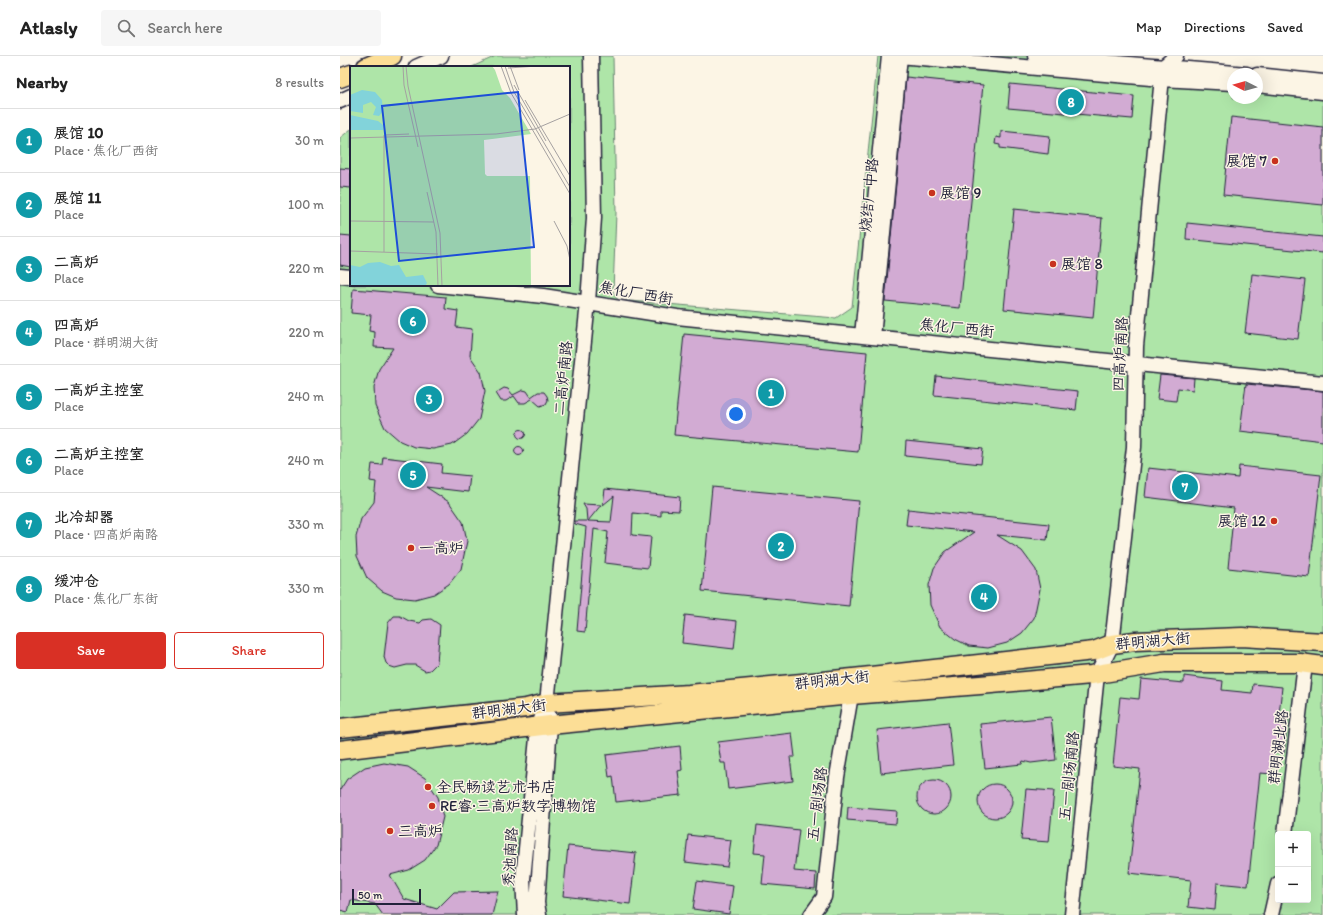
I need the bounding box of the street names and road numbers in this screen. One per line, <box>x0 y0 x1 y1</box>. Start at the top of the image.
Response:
street label: 烧结厂中路 <box>856 157 882 233</box>
street label: 焦化厂西街 <box>597 278 675 308</box>
street label: 焦化厂西街 <box>919 315 995 341</box>
street label: 四高炉南路 <box>1109 316 1131 392</box>
street label: 二高炉南路 <box>550 340 576 416</box>
street label: 群明湖大街 <box>1115 629 1191 653</box>
street label: 群明湖大街 <box>794 667 870 693</box>
street label: 群明湖大街 <box>471 695 547 723</box>
street label: 群明湖北路 <box>1264 709 1292 785</box>
street label: 五一剧场南路 <box>1055 730 1083 822</box>
street label: 五一剧场路 <box>803 766 831 842</box>
street label: 秀池南路 <box>499 826 521 888</box>

